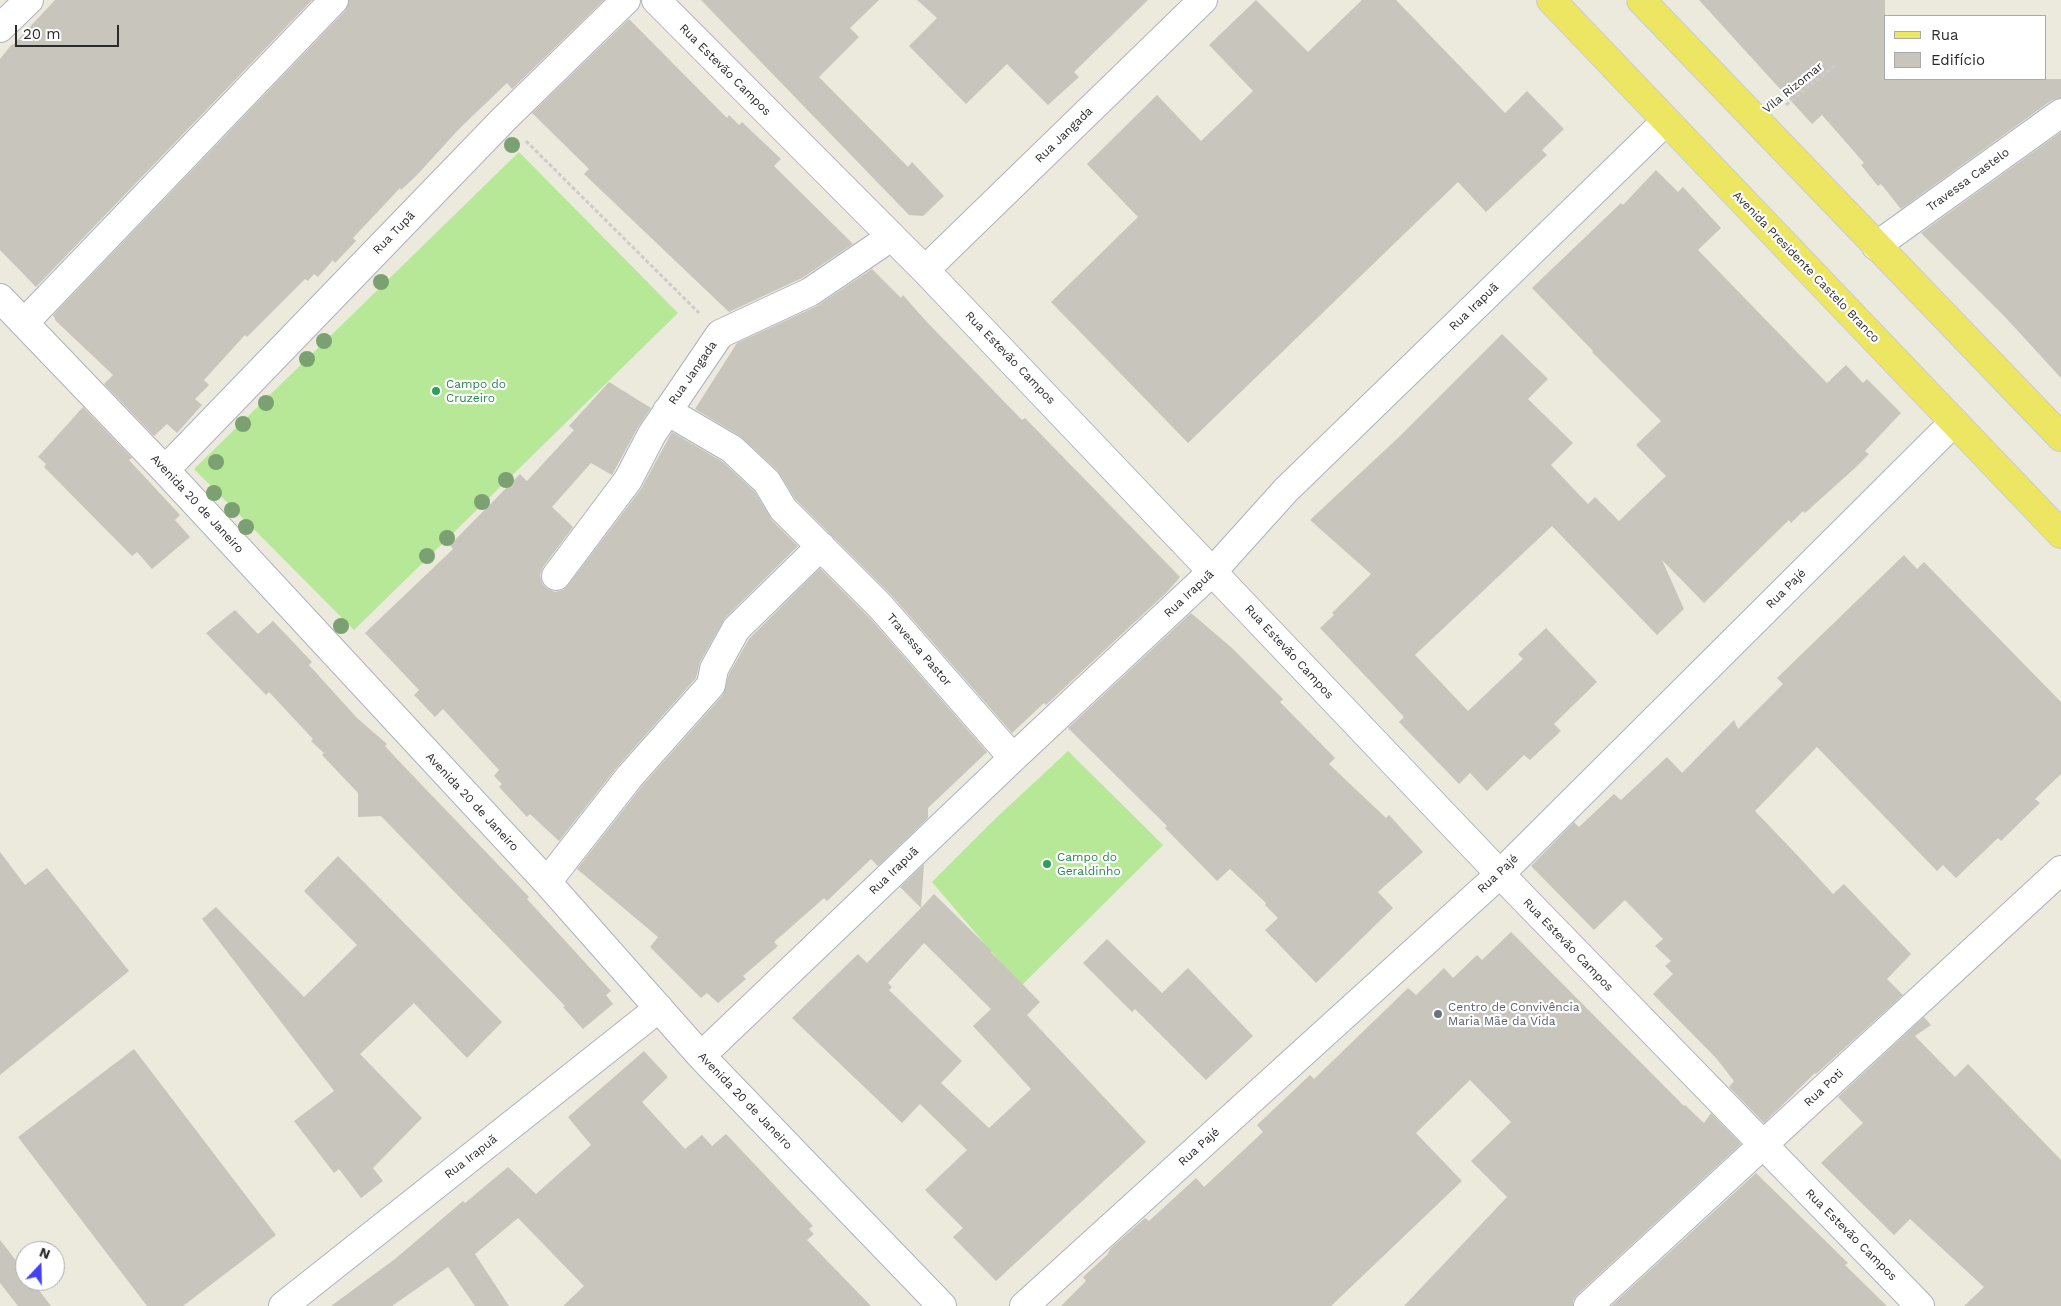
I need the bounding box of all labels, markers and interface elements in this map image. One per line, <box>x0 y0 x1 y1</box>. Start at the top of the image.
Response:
scale bar <box>18 15 121 47</box>
legend <box>1884 15 2046 80</box>
street label: Rua Estevão Campos <box>676 21 774 119</box>
text: 20 m <box>23 25 61 43</box>
text: Rua <box>1931 26 1959 44</box>
text: Edifício <box>1931 51 1985 69</box>
street label: Vila Rizomar <box>1760 59 1826 117</box>
street label: Rua Jangada <box>1032 104 1096 166</box>
street label: Travessa Castelo <box>1924 145 2012 215</box>
street label: Avenida Presidente Castelo Branco <box>1730 188 1882 346</box>
street label: Rua Tupã <box>370 208 418 258</box>
street label: Rua Irapuã <box>1446 280 1502 334</box>
street label: Rua Estevão Campos <box>962 309 1058 407</box>
street label: Rua Jangada <box>666 338 720 408</box>
place label: Campo do Cruzeiro <box>446 377 506 405</box>
marker: Campo do Cruzeiro <box>430 385 442 397</box>
street label: Avenida 20 de Janeiro <box>148 452 246 556</box>
street label: Rua Pajé <box>1763 566 1809 612</box>
street label: Rua Irapuã <box>1161 567 1217 621</box>
street label: Rua Estevão Campos <box>1242 602 1336 702</box>
street label: Travessa Pastor <box>883 611 955 689</box>
street label: Avenida 20 de Janeiro <box>423 750 521 854</box>
street label: Rua Irapuã <box>866 844 922 898</box>
place label: Campo do Geraldinho <box>1057 850 1121 878</box>
street label: Rua Pajé <box>1475 852 1521 896</box>
marker: Campo do Geraldinho <box>1041 858 1053 870</box>
street label: Rua Estevão Campos <box>1520 896 1616 994</box>
place label: Centro de Convivência Maria Mãe da Vida <box>1448 1000 1579 1028</box>
marker: Centro de Convivência Maria Mãe da Vida <box>1432 1008 1444 1020</box>
street label: Avenida 20 de Janeiro <box>695 1049 795 1153</box>
street label: Rua Poti <box>1801 1066 1847 1110</box>
street label: Rua Pajé <box>1175 1125 1223 1169</box>
street label: Rua Irapuã <box>442 1132 500 1182</box>
street label: Rua Estevão Campos <box>1802 1186 1900 1284</box>
north arrow <box>15 1241 65 1291</box>
text: N <box>37 1244 53 1262</box>

